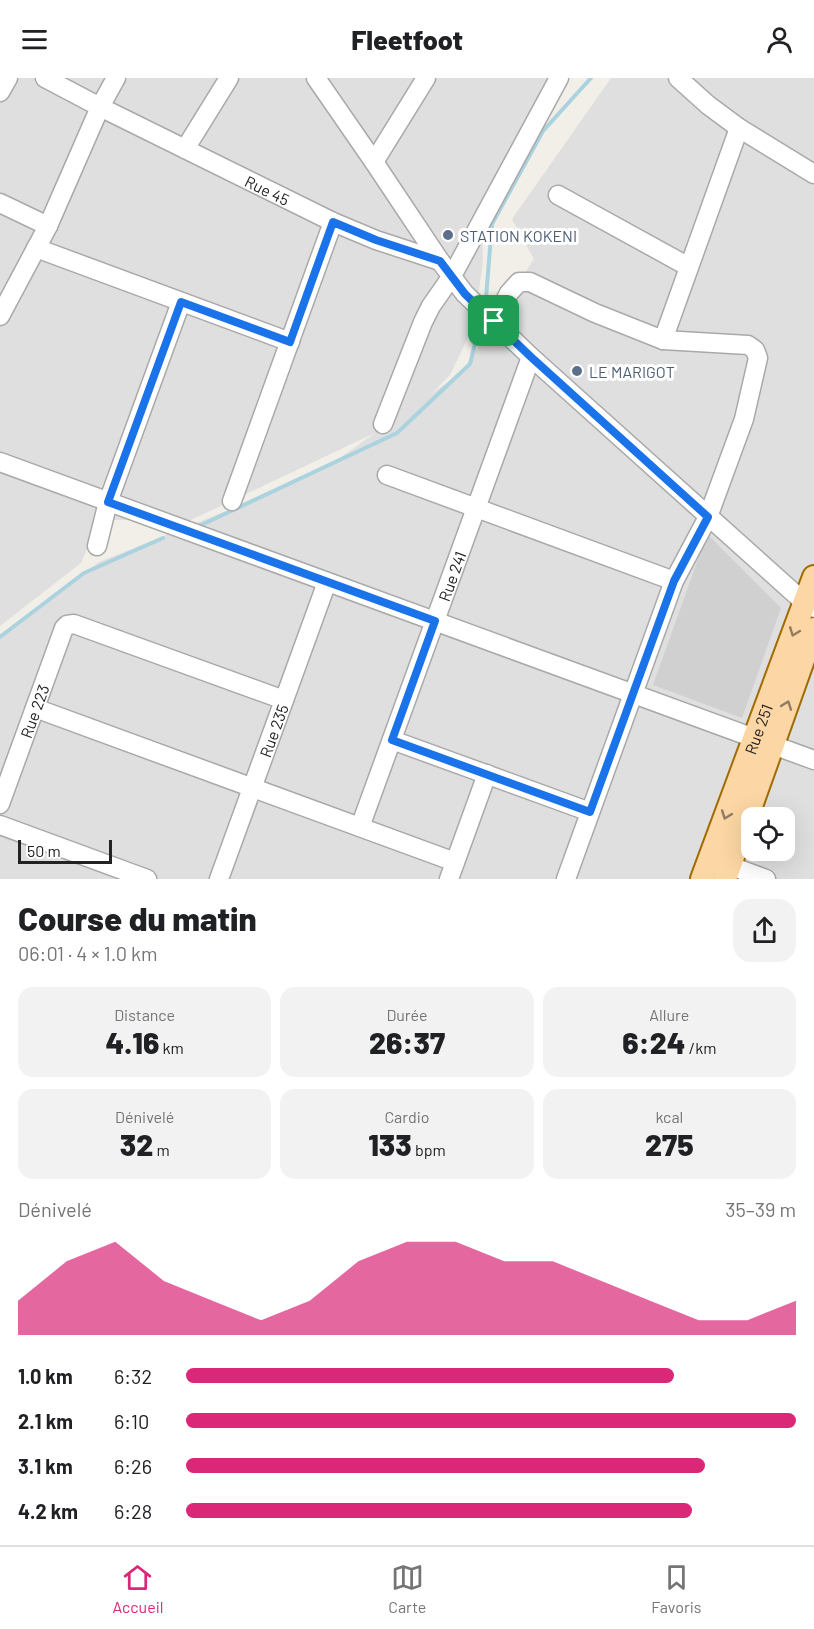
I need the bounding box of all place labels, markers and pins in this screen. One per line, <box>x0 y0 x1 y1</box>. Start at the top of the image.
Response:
place label: STATION KOKENI <box>460 226 577 245</box>
marker: STATION KOKENI <box>441 228 455 242</box>
pin <box>468 295 519 346</box>
place label: LE MARIGOT <box>589 362 675 381</box>
marker: LE MARIGOT <box>570 364 584 378</box>

